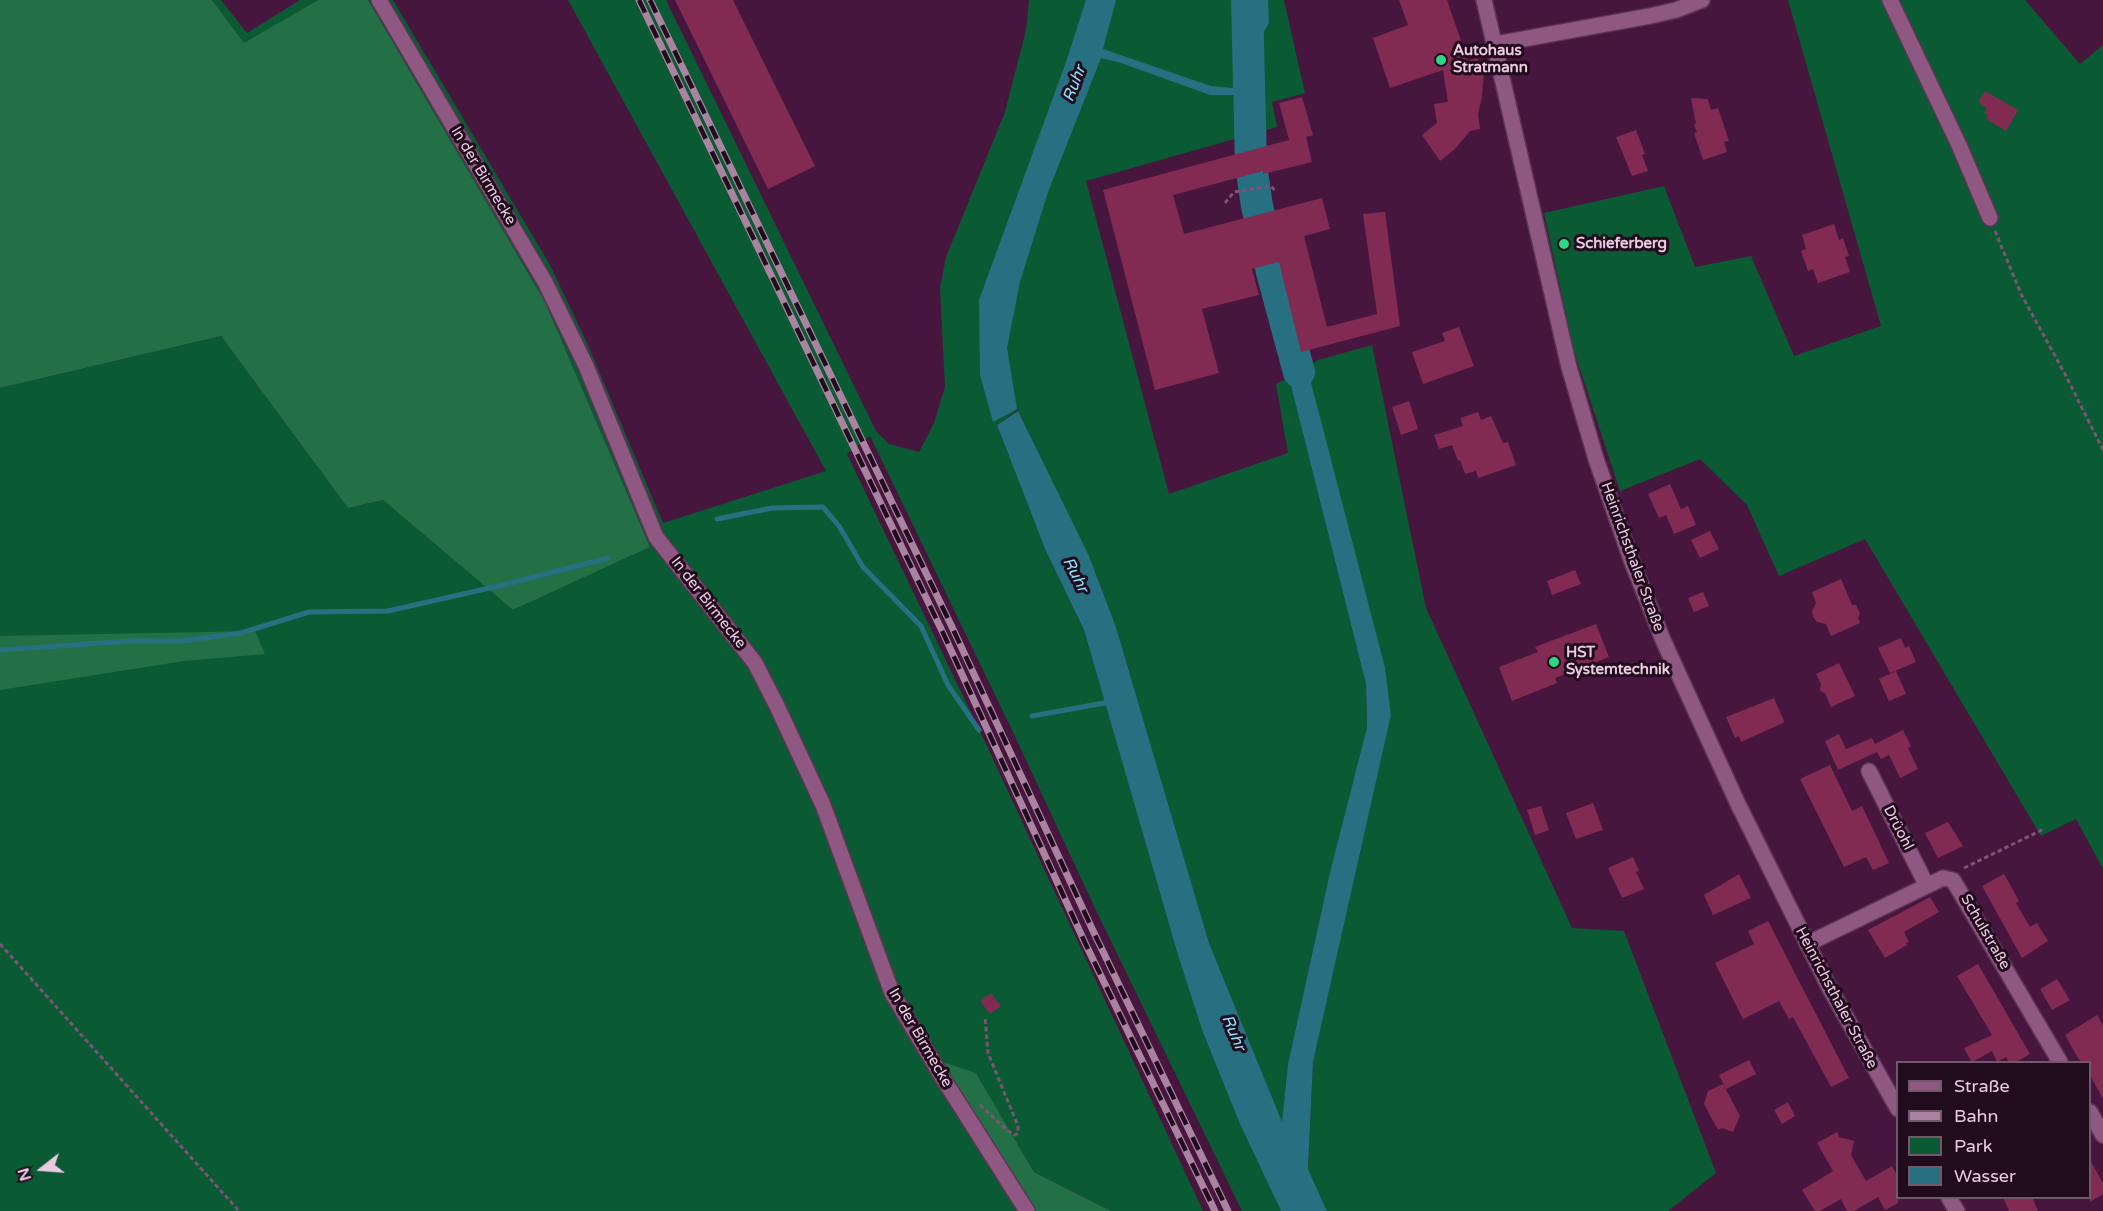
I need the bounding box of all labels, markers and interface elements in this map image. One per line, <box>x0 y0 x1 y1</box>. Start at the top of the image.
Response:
place label: Autohaus Stratmann <box>1453 42 1528 77</box>
marker: Autohaus Stratmann <box>1434 53 1448 67</box>
water label: Ruhr <box>1059 63 1091 105</box>
street label: In der Birmecke <box>447 124 519 228</box>
place label: Schieferberg <box>1576 235 1667 253</box>
marker: Schieferberg <box>1557 237 1571 251</box>
street label: Heinrichsthaler Straße <box>1597 480 1667 634</box>
street label: In der Birmecke <box>667 554 749 652</box>
water label: Ruhr <box>1058 554 1092 596</box>
place label: HST Systemtechnik <box>1566 644 1670 679</box>
marker: HST Systemtechnik <box>1547 655 1561 669</box>
street label: Drüohl <box>1879 803 1917 853</box>
street label: Schulstraße <box>1956 891 2014 973</box>
street label: Heinrichsthaler Straße <box>1791 924 1881 1072</box>
street label: In der Birmecke <box>884 985 956 1091</box>
water label: Ruhr <box>1217 1012 1249 1054</box>
legend <box>1896 1061 2091 1199</box>
text: Straße <box>1954 1075 2010 1097</box>
text: Bahn <box>1954 1105 1999 1127</box>
text: Park <box>1954 1135 1992 1157</box>
north arrow <box>12 1139 72 1199</box>
text: N <box>13 1165 36 1183</box>
text: Wasser <box>1954 1165 2016 1187</box>

